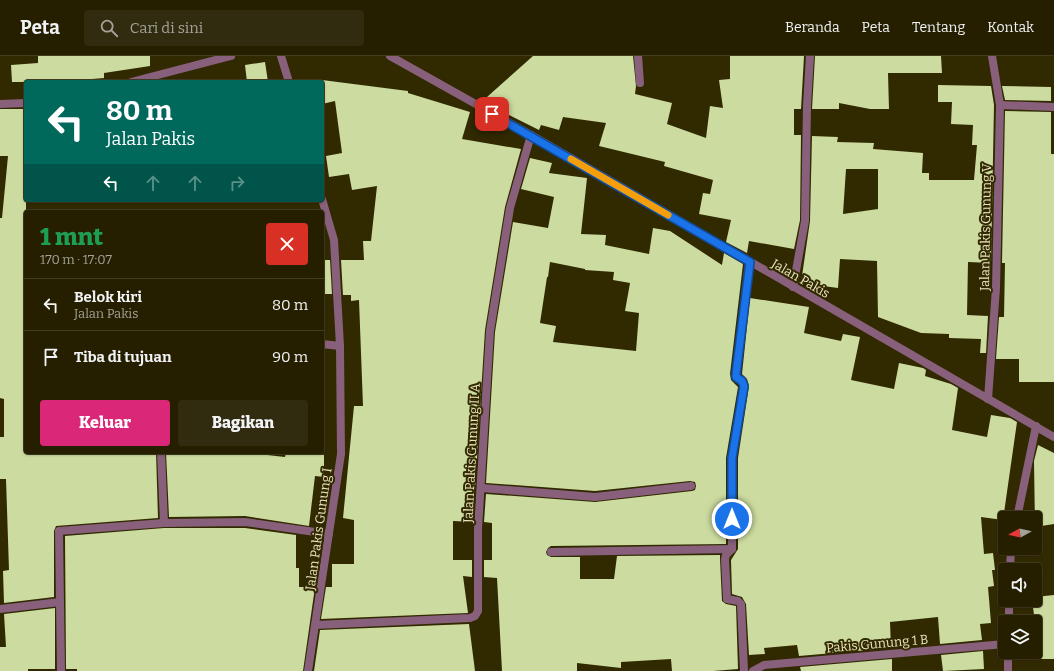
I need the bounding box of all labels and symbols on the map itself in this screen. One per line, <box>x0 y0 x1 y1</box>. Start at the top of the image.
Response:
pin <box>475 97 509 131</box>
street label: Jalan Pakis Gunung V <box>977 163 994 292</box>
street label: Jalan Pakis <box>768 255 832 301</box>
street label: Jalan Pakis Gunung II A <box>460 382 483 524</box>
street label: Jalan Pakis Gunung I <box>302 467 335 592</box>
position arrow <box>711 498 753 540</box>
north arrow <box>998 511 1042 555</box>
street label: Pakis Gunung 1 B <box>825 632 929 655</box>

